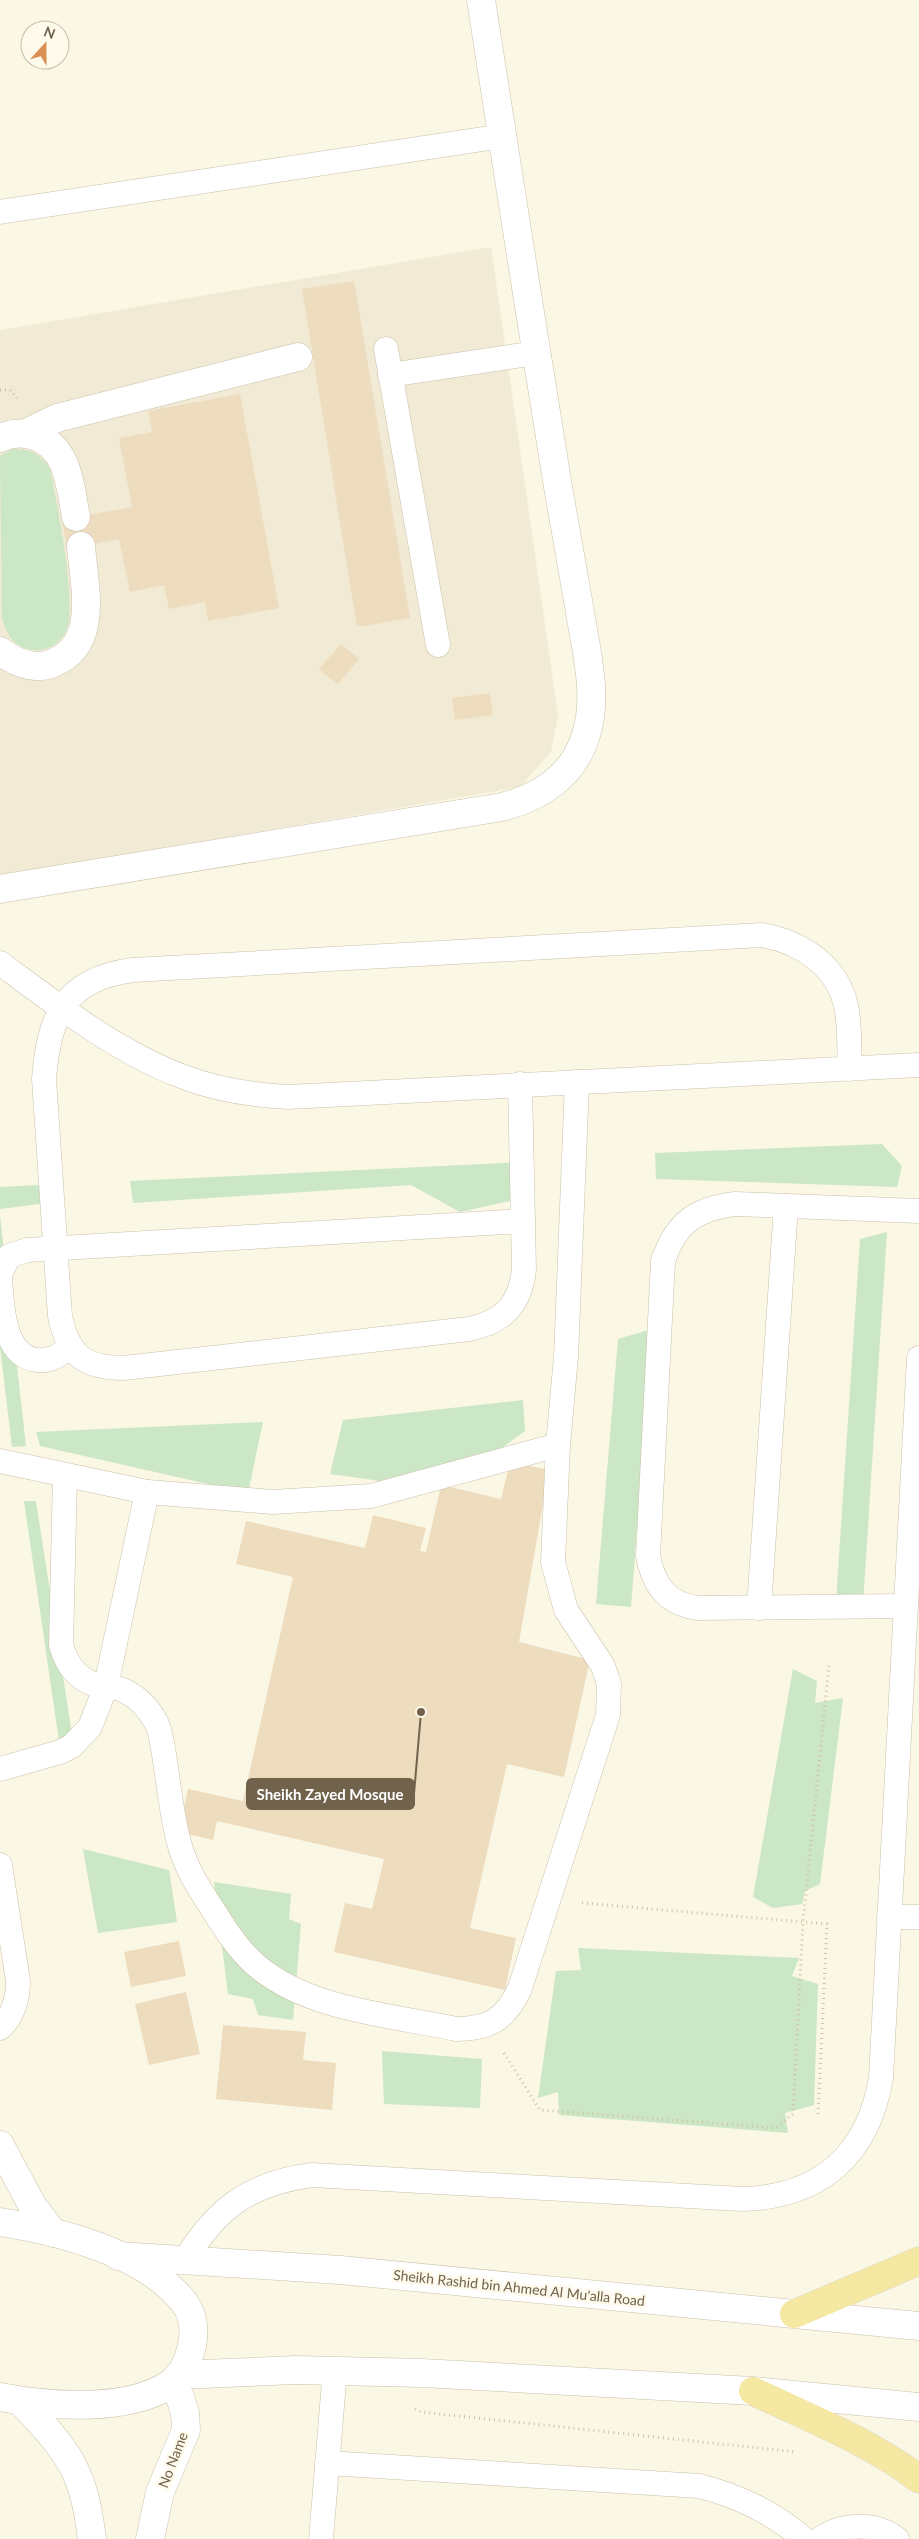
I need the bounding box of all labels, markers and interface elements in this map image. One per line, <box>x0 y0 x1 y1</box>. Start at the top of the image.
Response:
north arrow <box>20 20 70 70</box>
text: N <box>42 23 58 42</box>
callout: Sheikh Zayed Mosque <box>247 1779 414 1809</box>
text: Sheikh Zayed Mosque <box>257 1785 403 1803</box>
street label: Sheikh Rashid bin Ahmed Al Mu'alla Road <box>392 2266 646 2309</box>
street label: No Name <box>154 2430 191 2490</box>

